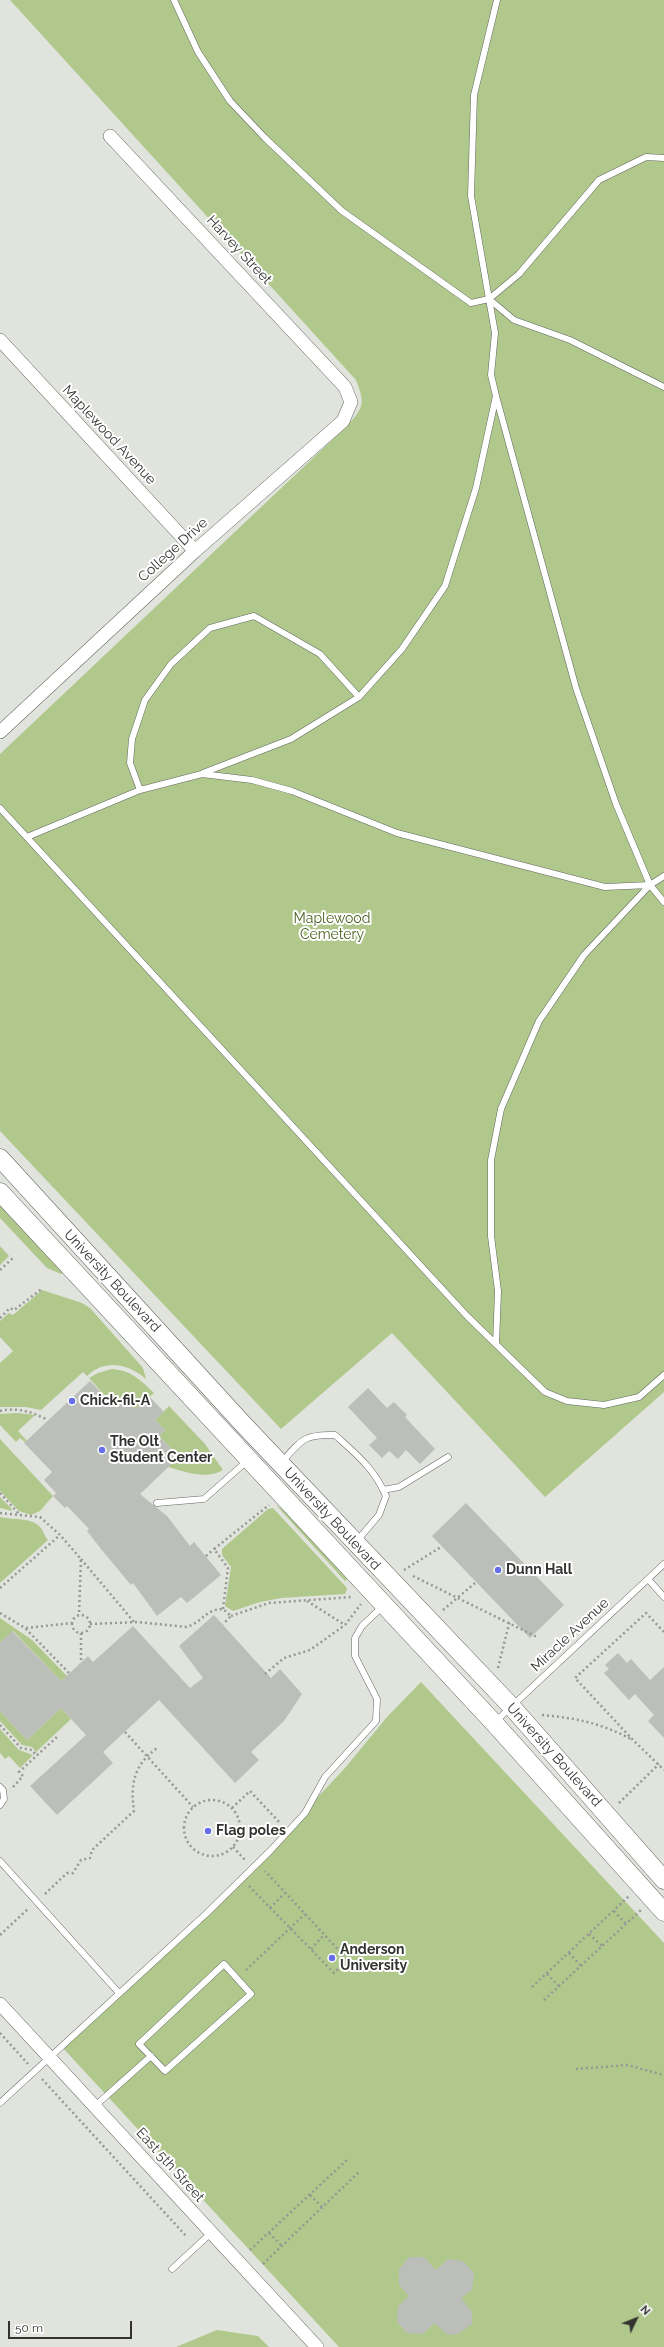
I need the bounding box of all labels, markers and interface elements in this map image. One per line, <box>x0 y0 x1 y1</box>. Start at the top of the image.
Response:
street label: Harvey Street <box>203 212 275 288</box>
street label: Maplewood Avenue <box>59 382 159 488</box>
street label: College Drive <box>135 514 211 586</box>
park label: Maplewood Cemetery <box>294 911 370 944</box>
street label: University Boulevard <box>60 1226 164 1336</box>
place label: Chick-fil-A <box>80 1393 150 1409</box>
marker: Chick-fil-A <box>67 1396 77 1406</box>
place label: The Olt Student Center <box>110 1434 212 1466</box>
marker: The Olt Student Center <box>97 1445 107 1455</box>
street label: University Boulevard <box>280 1464 384 1574</box>
place label: Dunn Hall <box>506 1562 572 1578</box>
marker: Dunn Hall <box>493 1565 503 1575</box>
street label: Miracle Avenue <box>528 1595 612 1675</box>
street label: University Boulevard <box>503 1700 605 1810</box>
place label: Flag poles <box>216 1823 286 1839</box>
marker: Flag poles <box>203 1826 213 1836</box>
place label: Anderson University <box>340 1942 407 1974</box>
marker: Anderson University <box>327 1953 337 1963</box>
street label: East 5th Street <box>132 2124 208 2206</box>
north arrow <box>616 2299 656 2339</box>
text: N <box>638 2303 653 2318</box>
scale bar <box>10 2313 134 2339</box>
text: 50 m <box>15 2321 43 2335</box>

